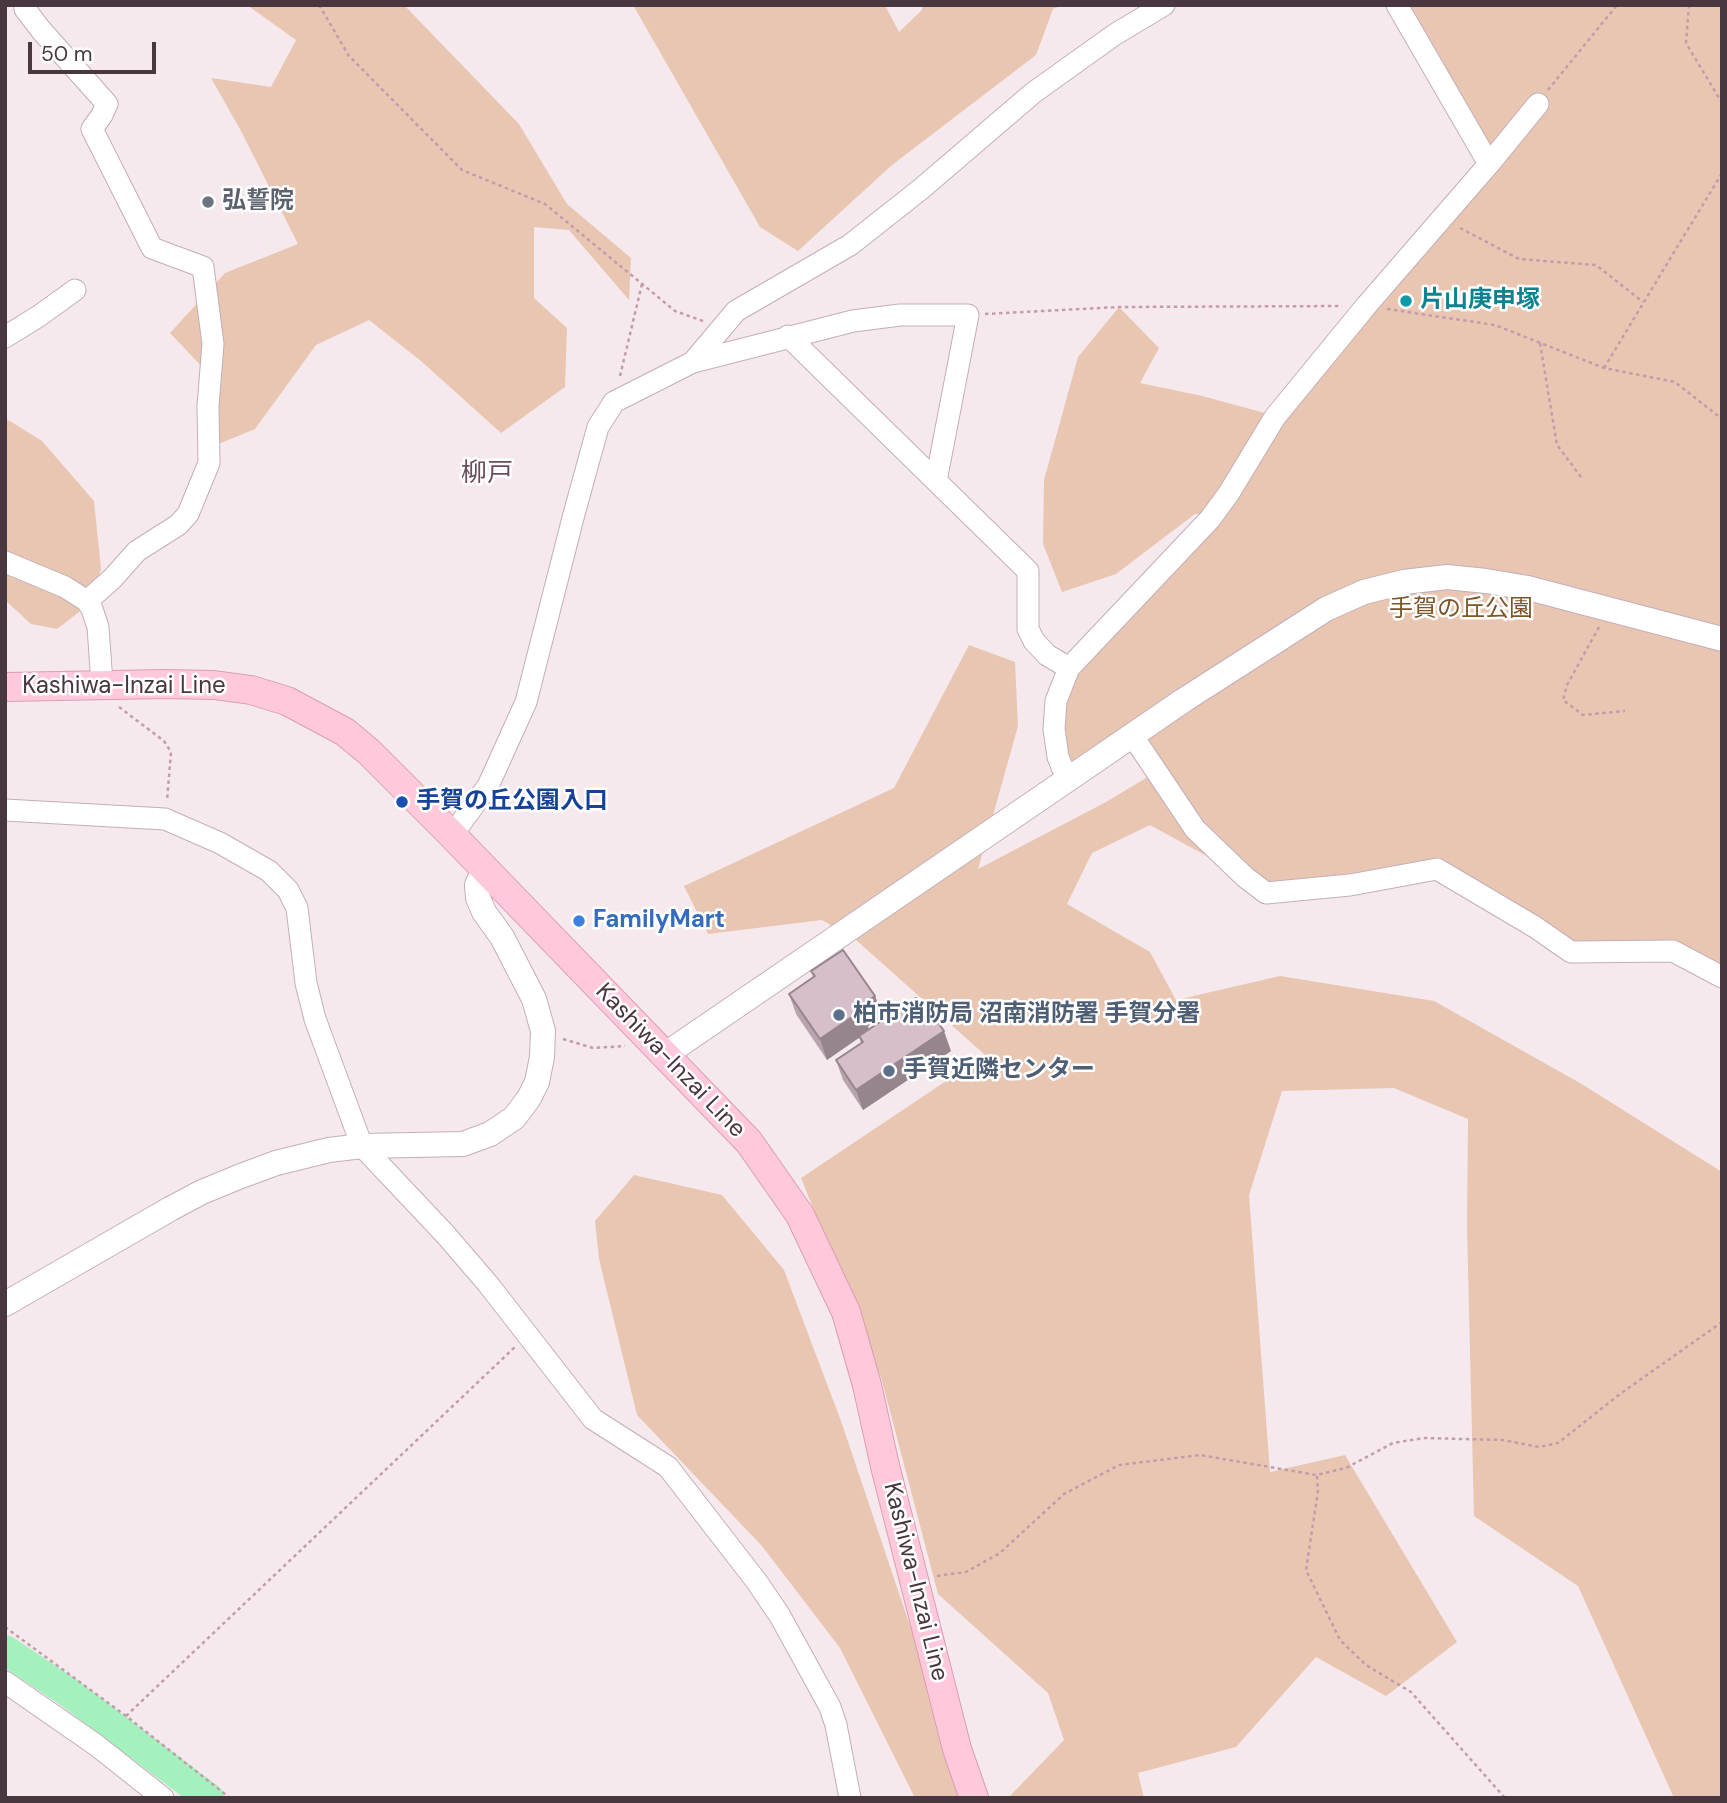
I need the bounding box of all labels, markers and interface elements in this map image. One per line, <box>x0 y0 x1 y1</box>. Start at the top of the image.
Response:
scale bar <box>32 28 159 72</box>
text: 50 m <box>41 40 92 68</box>
place label: 弘誓院 <box>222 188 294 216</box>
marker: 弘誓院 <box>200 194 216 210</box>
place label: 片山庚申塚 <box>1420 287 1540 315</box>
marker: 片山庚申塚 <box>1398 293 1414 309</box>
district label: 柳戸 <box>461 458 513 490</box>
park label: 手賀の丘公園 <box>1389 596 1533 624</box>
street label: Kashiwa-Inzai Line <box>22 673 226 701</box>
place label: 手賀の丘公園入口 <box>416 788 608 816</box>
marker: 手賀の丘公園入口 <box>394 794 410 810</box>
place label: FamilyMart <box>593 907 725 935</box>
marker: FamilyMart <box>571 913 587 929</box>
street label: Kashiwa-Inzai Line <box>589 978 751 1144</box>
place label: 柏市消防局 沼南消防署 手賀分署 <box>853 1001 1200 1029</box>
marker: 柏市消防局 沼南消防署 手賀分署 <box>831 1007 847 1023</box>
place label: 手賀近隣センター <box>903 1057 1095 1085</box>
marker: 手賀近隣センター <box>881 1063 897 1079</box>
street label: Kashiwa-Inzai Line <box>876 1480 954 1684</box>

